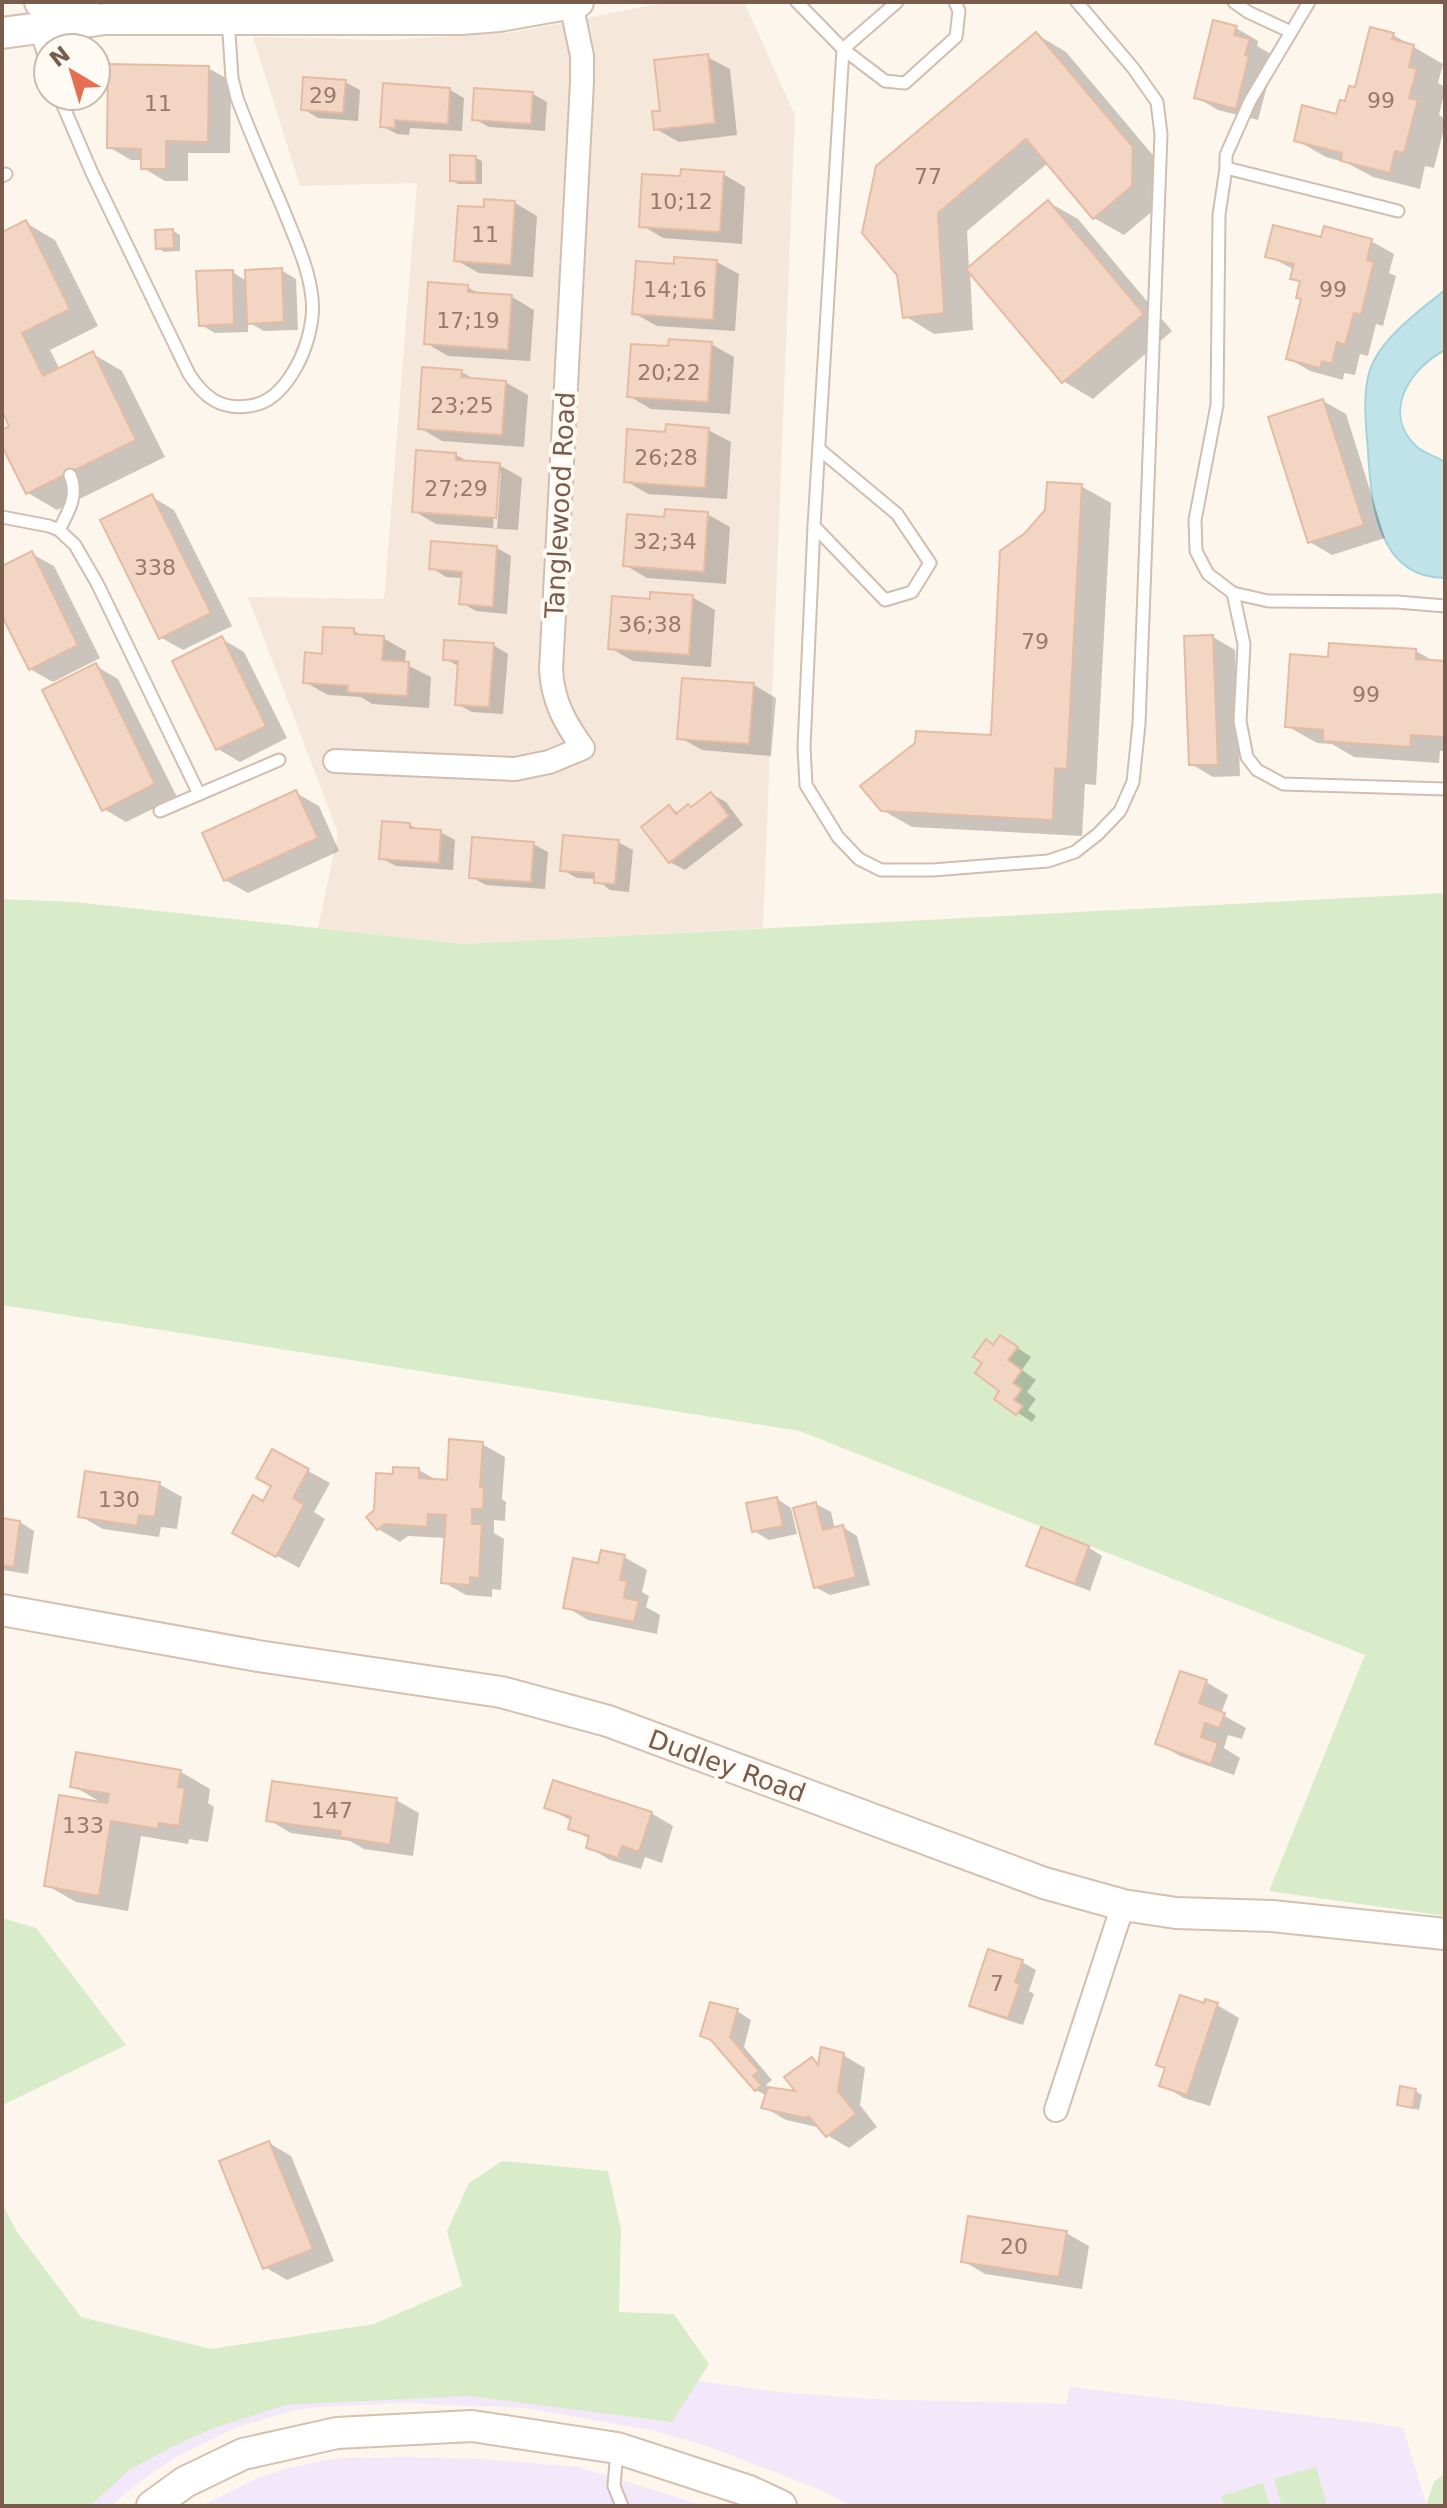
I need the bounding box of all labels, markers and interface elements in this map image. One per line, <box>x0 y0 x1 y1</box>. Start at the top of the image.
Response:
north arrow <box>32 32 112 112</box>
text: N <box>45 41 75 72</box>
house number: 29 <box>309 83 337 108</box>
house number: 99 <box>1367 88 1395 113</box>
house number: 11 <box>144 91 172 116</box>
house number: 77 <box>914 164 942 189</box>
house number: 10;12 <box>649 189 713 214</box>
house number: 11 <box>471 222 499 247</box>
house number: 14;16 <box>643 277 707 302</box>
house number: 99 <box>1319 277 1347 302</box>
house number: 17;19 <box>436 308 500 333</box>
house number: 20;22 <box>637 360 701 385</box>
street label: Tanglewood Road <box>539 391 581 620</box>
house number: 23;25 <box>430 393 494 418</box>
house number: 26;28 <box>634 445 698 470</box>
house number: 27;29 <box>424 476 488 501</box>
house number: 32;34 <box>633 529 697 554</box>
house number: 338 <box>134 555 176 580</box>
house number: 36;38 <box>618 612 682 637</box>
house number: 79 <box>1021 629 1049 654</box>
house number: 99 <box>1352 682 1380 707</box>
house number: 130 <box>98 1487 140 1512</box>
street label: Dudley Road <box>644 1724 810 1808</box>
house number: 147 <box>311 1798 353 1823</box>
house number: 133 <box>62 1813 104 1838</box>
house number: 7 <box>990 1971 1004 1996</box>
house number: 20 <box>1000 2234 1028 2259</box>

